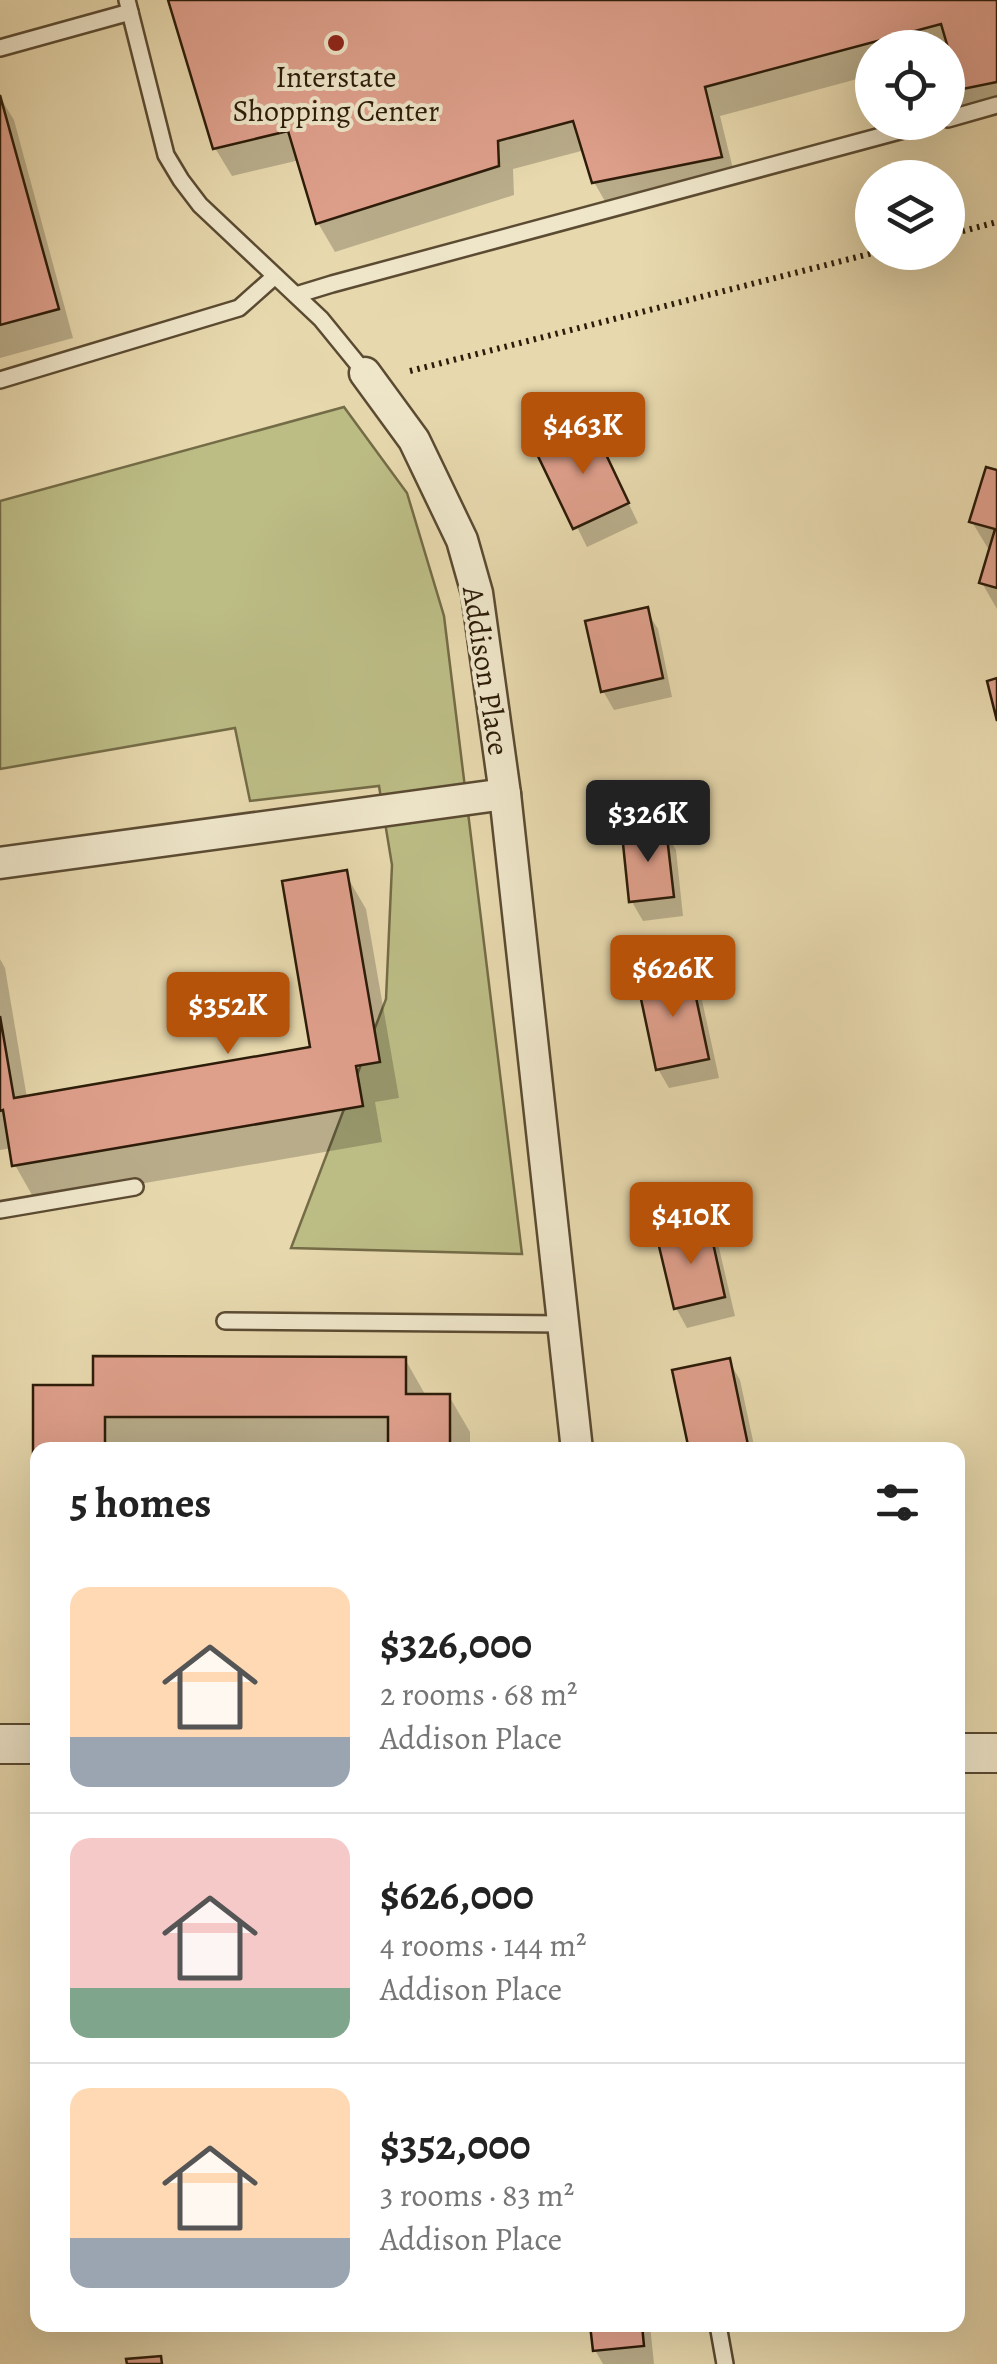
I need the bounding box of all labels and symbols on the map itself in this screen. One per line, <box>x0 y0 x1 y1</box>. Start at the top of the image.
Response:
marker: Interstate Shopping Center <box>325 32 347 54</box>
place label: Interstate Shopping Center <box>233 57 440 131</box>
pin: $463K <box>513 392 653 477</box>
street label: Addison Place <box>453 583 519 758</box>
pin: $326K <box>578 780 718 865</box>
pin: $626K <box>603 935 743 1020</box>
pin: $352K <box>158 972 298 1057</box>
pin: $410K <box>621 1182 761 1267</box>

